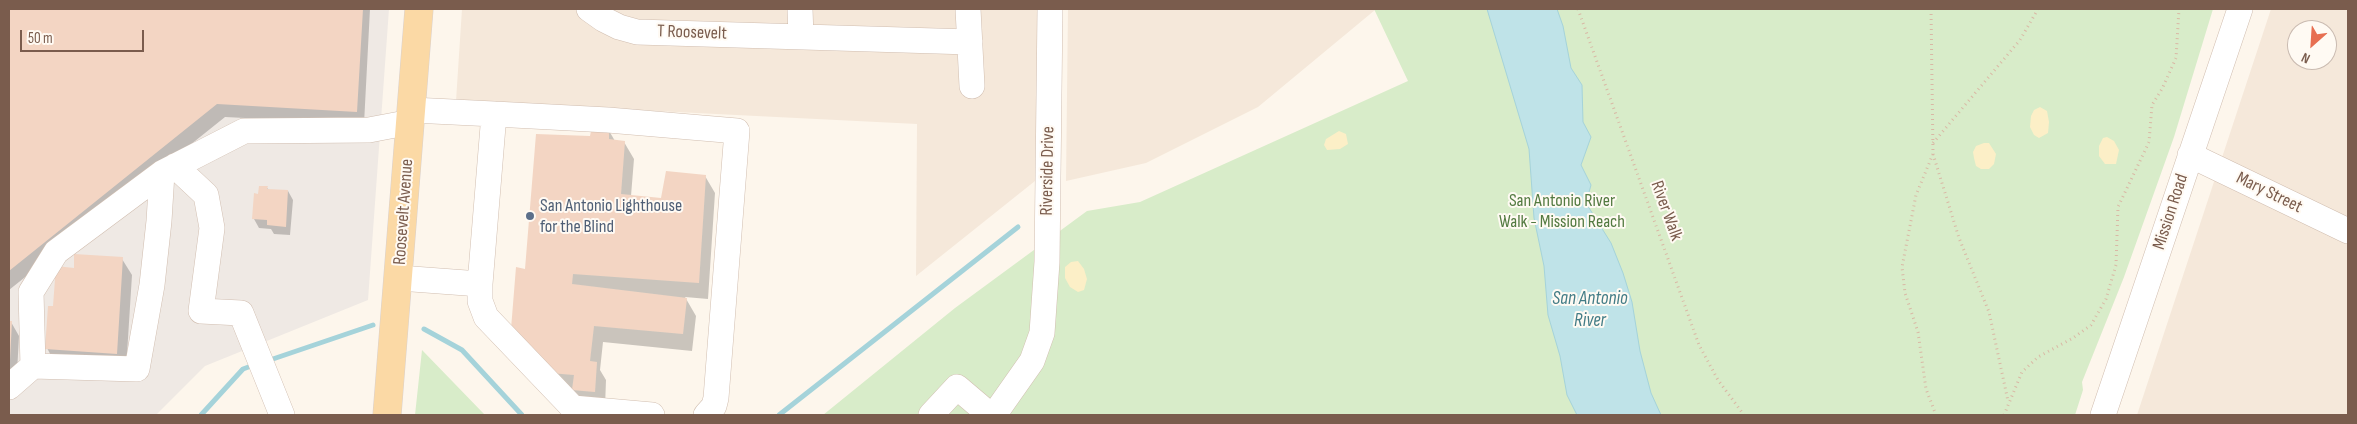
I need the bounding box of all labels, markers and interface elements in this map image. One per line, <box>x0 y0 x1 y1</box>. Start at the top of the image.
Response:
scale bar <box>22 20 146 52</box>
north arrow <box>2287 20 2337 70</box>
street label: T Roosevelt <box>657 21 727 45</box>
text: 50 m <box>28 29 53 48</box>
text: N <box>2299 49 2313 67</box>
street label: Riverside Drive <box>1036 126 1060 216</box>
street label: Roosevelt Avenue <box>390 158 418 266</box>
street label: Mary Street <box>2232 168 2306 218</box>
street label: Mission Road <box>2149 172 2193 252</box>
street label: River Walk <box>1645 178 1687 244</box>
park label: San Antonio River Walk - Mission Reach <box>1499 190 1625 232</box>
place label: San Antonio Lighthouse for the Blind <box>540 195 682 238</box>
marker: San Antonio Lighthouse for the Blind <box>524 210 536 222</box>
water label: San Antonio River <box>1552 288 1628 332</box>

